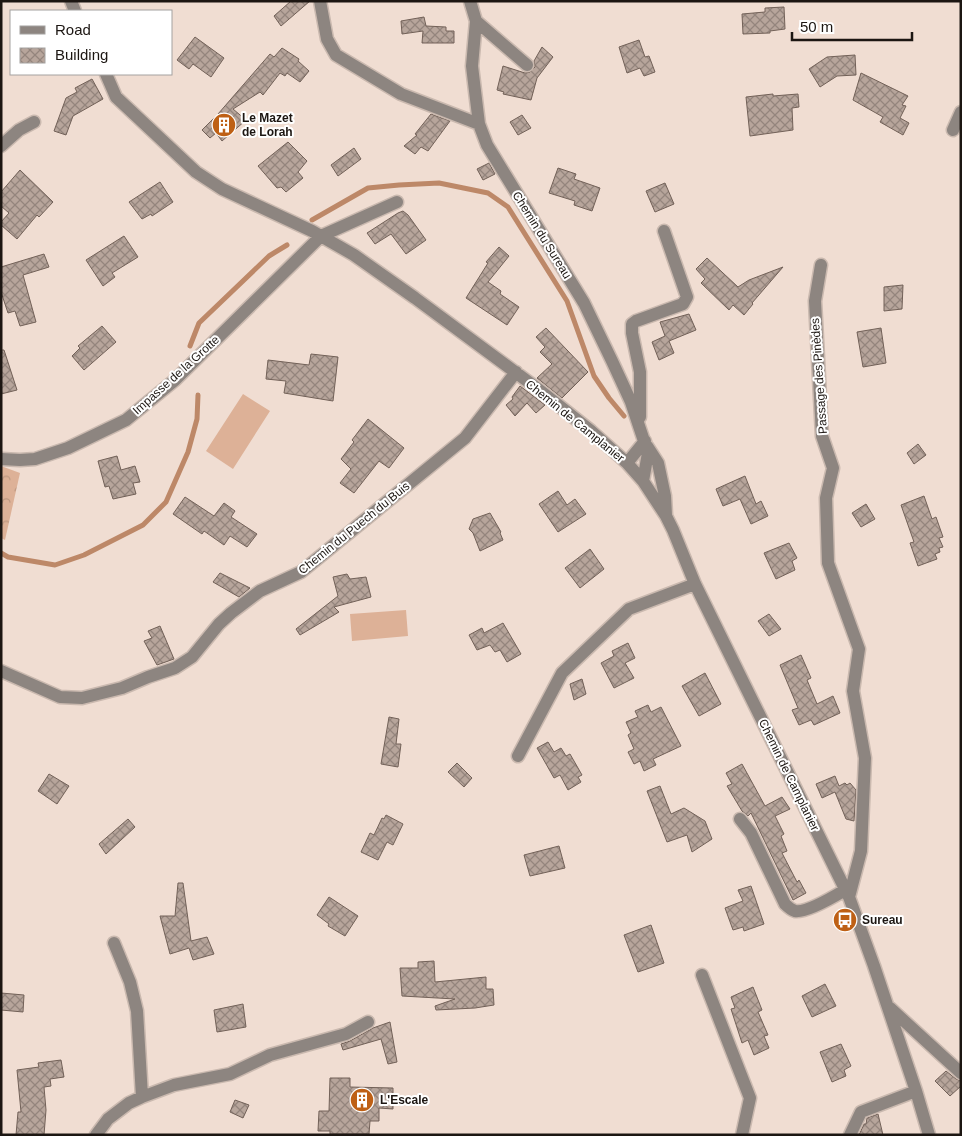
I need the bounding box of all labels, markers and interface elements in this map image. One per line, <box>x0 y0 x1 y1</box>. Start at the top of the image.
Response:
legend <box>10 10 172 75</box>
scale bar <box>792 10 912 42</box>
text: 50 m <box>800 18 833 35</box>
text: Road <box>55 21 91 38</box>
text: Building <box>55 46 108 63</box>
place label: Le Mazet de Lorah <box>242 111 293 139</box>
building icon: Le Mazet de Lorah <box>211 112 237 138</box>
street label: Chemin du Sureau <box>510 189 574 281</box>
street label: Passage des Pinèdes <box>808 318 830 434</box>
street label: Impasse de la Grotte <box>130 332 222 417</box>
street label: Chemin de Camplanier <box>523 377 627 465</box>
street label: Chemin du Puech du Buis <box>296 479 412 577</box>
street label: Chemin de Camplanier <box>756 717 822 833</box>
bus stop icon: Sureau <box>832 907 858 933</box>
place label: Sureau <box>862 913 903 927</box>
building icon: L'Escale <box>349 1087 375 1113</box>
place label: L'Escale <box>380 1093 429 1107</box>

